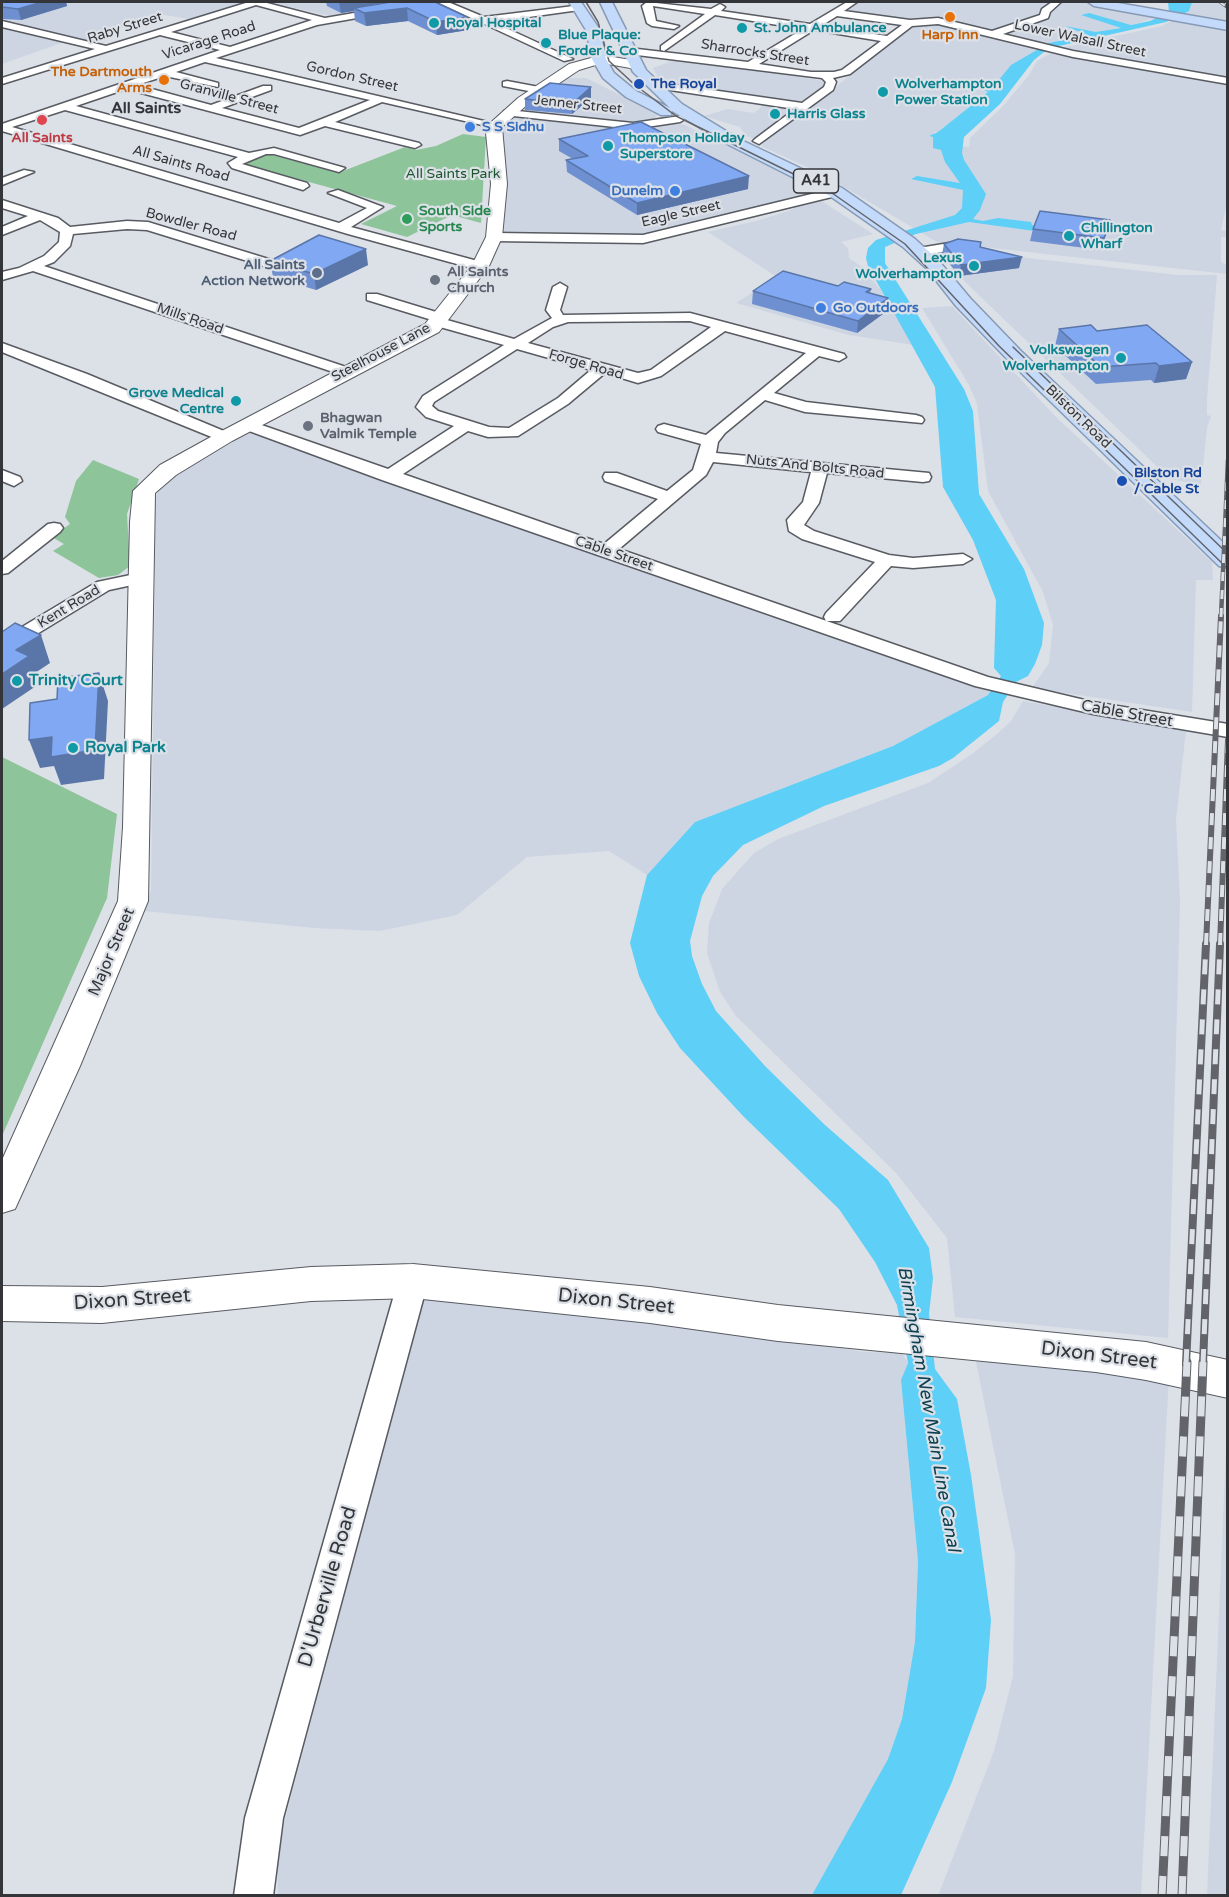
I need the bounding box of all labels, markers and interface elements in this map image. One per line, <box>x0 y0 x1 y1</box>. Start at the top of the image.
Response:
street label: Raby Street <box>85 9 165 47</box>
marker: Harp Inn <box>943 10 957 24</box>
place label: Royal Hospital <box>446 15 541 31</box>
marker: Royal Hospital <box>427 16 441 30</box>
street label: Lower Walsall Street <box>1012 17 1148 61</box>
street label: Vicarage Road <box>160 18 258 64</box>
place label: St. John Ambulance <box>754 20 886 36</box>
marker: St. John Ambulance <box>735 21 749 35</box>
place label: Blue Plaque: Forder & Co <box>558 27 641 60</box>
place label: Harp Inn <box>921 27 979 43</box>
marker: Blue Plaque: Forder & Co <box>539 36 553 50</box>
street label: Sharrocks Street <box>700 36 810 70</box>
street label: Gordon Street <box>304 58 400 96</box>
place label: The Dartmouth Arms <box>51 64 152 96</box>
marker: The Dartmouth Arms <box>157 73 171 87</box>
street label: Granville Street <box>178 76 280 118</box>
place label: The Royal <box>651 76 717 92</box>
place label: Wolverhampton Power Station <box>895 76 1001 108</box>
marker: The Royal <box>632 77 646 91</box>
marker: Wolverhampton Power Station <box>876 85 890 99</box>
street label: Jenner Street <box>533 92 623 118</box>
district label: All Saints <box>111 99 181 119</box>
place label: Harris Glass <box>787 106 865 122</box>
marker: Harris Glass <box>768 107 782 121</box>
marker: All Saints <box>35 113 49 127</box>
place label: S S Sidhu <box>482 119 544 135</box>
marker: S S Sidhu <box>463 120 477 134</box>
place label: All Saints <box>11 130 73 146</box>
place label: Thompson Holiday Superstore <box>620 130 745 162</box>
marker: Thompson Holiday Superstore <box>601 139 615 153</box>
street label: All Saints Road <box>131 142 231 186</box>
park label: All Saints Park <box>406 166 500 182</box>
road number: A41 <box>794 169 838 193</box>
place label: Dunelm <box>611 183 663 199</box>
marker: Dunelm <box>668 184 682 198</box>
street label: Eagle Street <box>640 197 722 231</box>
place label: South Side Sports <box>419 203 491 236</box>
street label: Bowdler Road <box>144 205 238 245</box>
marker: South Side Sports <box>400 212 414 226</box>
place label: Chillington Wharf <box>1081 220 1153 252</box>
marker: Chillington Wharf <box>1062 229 1076 243</box>
place label: Lexus Wolverhampton <box>856 250 962 282</box>
place label: All Saints Action Network <box>201 257 305 290</box>
marker: Lexus Wolverhampton <box>967 259 981 273</box>
place label: All Saints Church <box>447 264 508 296</box>
marker: All Saints Action Network <box>310 266 324 280</box>
marker: All Saints Church <box>428 273 442 287</box>
street label: Mills Road <box>154 300 226 338</box>
place label: Go Outdoors <box>833 300 919 316</box>
marker: Go Outdoors <box>814 301 828 315</box>
street label: Steelhouse Lane <box>329 320 433 386</box>
place label: Volkswagen Wolverhampton <box>1003 342 1109 374</box>
street label: Forge Road <box>547 346 625 384</box>
marker: Volkswagen Wolverhampton <box>1114 351 1128 365</box>
street label: Bilston Road <box>1042 382 1114 452</box>
place label: Grove Medical Centre <box>129 385 224 418</box>
marker: Grove Medical Centre <box>229 394 243 408</box>
place label: Bhagwan Valmik Temple <box>320 410 417 442</box>
marker: Bhagwan Valmik Temple <box>301 419 315 433</box>
street label: Nuts And Bolts Road <box>745 451 885 483</box>
place label: Bilston Rd / Cable St <box>1134 465 1202 497</box>
marker: Bilston Rd / Cable St <box>1115 474 1129 488</box>
street label: Cable Street <box>573 533 655 575</box>
street label: Kent Road <box>35 582 103 632</box>
place label: Trinity Court <box>29 671 123 691</box>
marker: Trinity Court <box>10 674 24 688</box>
street label: Cable Street <box>1079 696 1175 732</box>
place label: Royal Park <box>85 738 166 758</box>
marker: Royal Park <box>66 741 80 755</box>
street label: Major Street <box>85 905 139 999</box>
water label: Birmingham New Main Line Canal <box>892 1265 964 1553</box>
street label: Dixon Street <box>73 1284 191 1316</box>
street label: Dixon Street <box>557 1284 675 1320</box>
street label: Dixon Street <box>1039 1337 1159 1375</box>
street label: D'Urberville Road <box>294 1504 362 1670</box>

